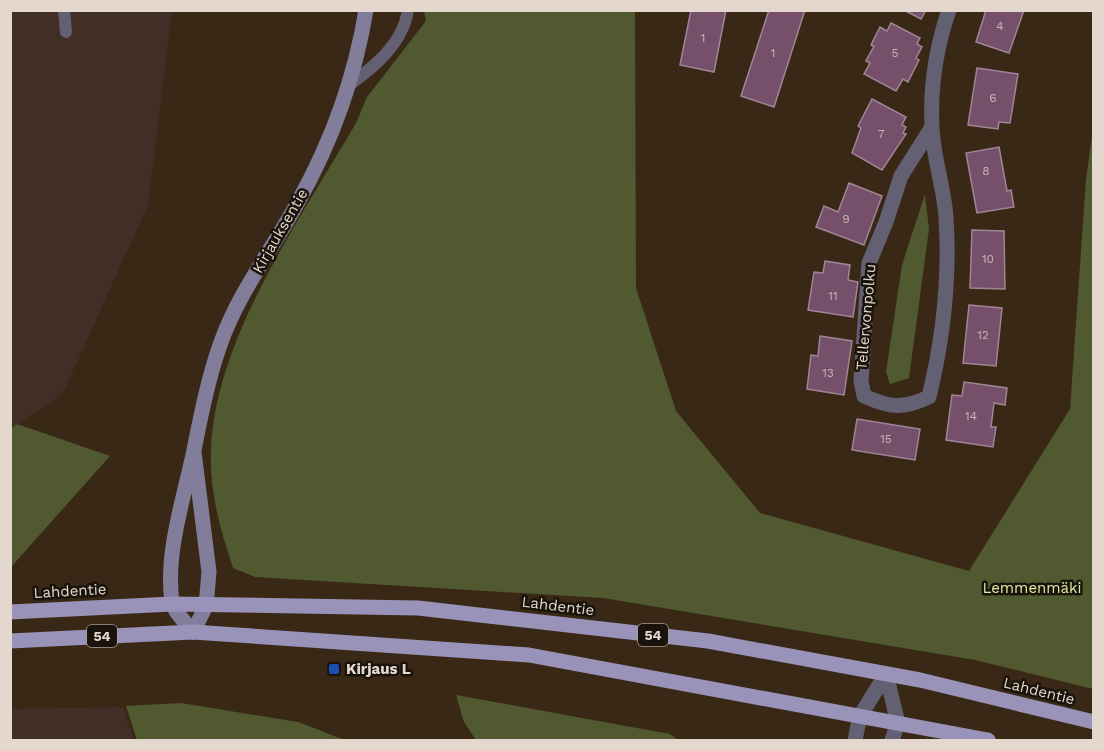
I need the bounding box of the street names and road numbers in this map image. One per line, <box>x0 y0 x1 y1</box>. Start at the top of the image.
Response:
street label: Kirjauksentie <box>249 185 311 277</box>
street label: Tellervonpolku <box>852 263 880 371</box>
street label: Lahdentie <box>33 580 107 602</box>
street label: Lahdentie <box>521 593 595 619</box>
road number: 54 <box>638 624 668 646</box>
road number: 54 <box>87 625 117 647</box>
street label: Lahdentie <box>1001 673 1077 709</box>

